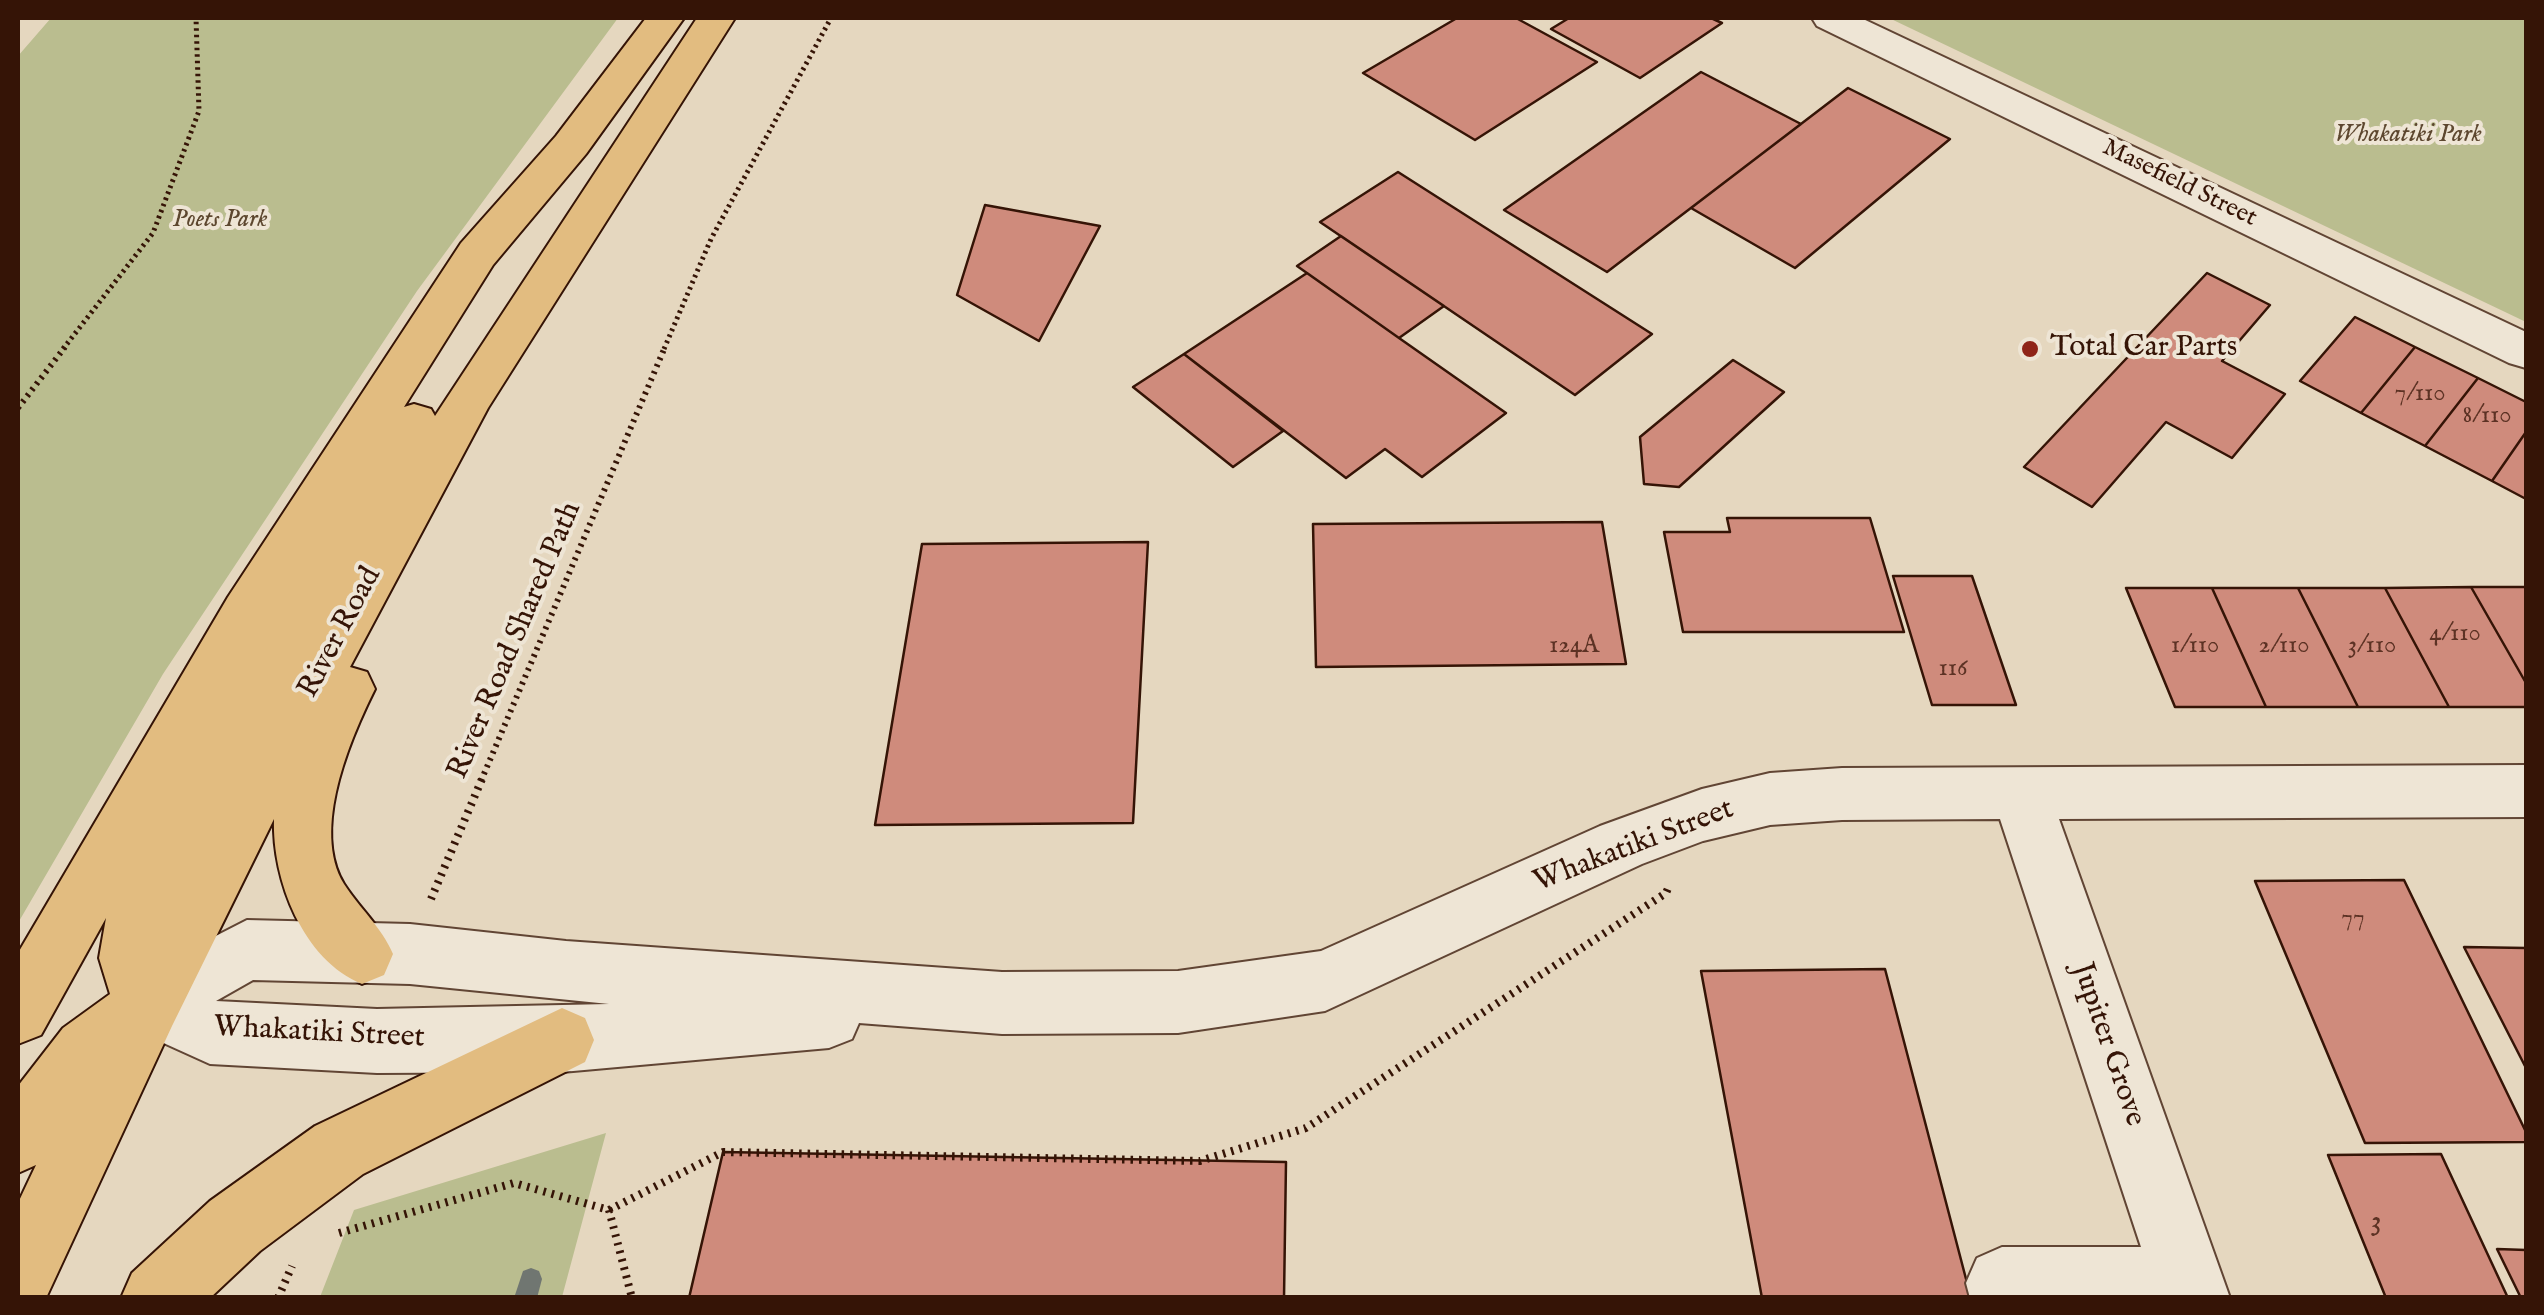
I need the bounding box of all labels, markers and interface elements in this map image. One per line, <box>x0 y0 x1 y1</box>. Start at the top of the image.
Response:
park label: Whakatiki Park <box>2334 121 2482 151</box>
street label: Masefield Street <box>2097 134 2261 234</box>
park label: Poets Park <box>172 206 268 236</box>
place label: Total Car Parts <box>2050 331 2237 367</box>
marker: Total Car Parts <box>2019 338 2041 360</box>
house number: 7/110 <box>2394 380 2446 410</box>
house number: 8/110 <box>2462 402 2512 432</box>
street label: River Road Shared Path <box>441 497 591 785</box>
street label: River Road <box>292 561 390 705</box>
house number: 4/110 <box>2429 620 2481 650</box>
house number: 124A <box>1549 632 1599 662</box>
house number: 1/110 <box>2171 632 2219 662</box>
house number: 2/110 <box>2258 632 2310 662</box>
house number: 3/110 <box>2348 632 2396 662</box>
house number: 116 <box>1938 655 1968 685</box>
street label: Whakatiki Street <box>1529 792 1739 902</box>
house number: 77 <box>2341 905 2365 935</box>
street label: Jupiter Grove <box>2062 959 2152 1131</box>
street label: Whakatiki Street <box>213 1010 425 1058</box>
house number: 3 <box>2370 1205 2382 1241</box>

